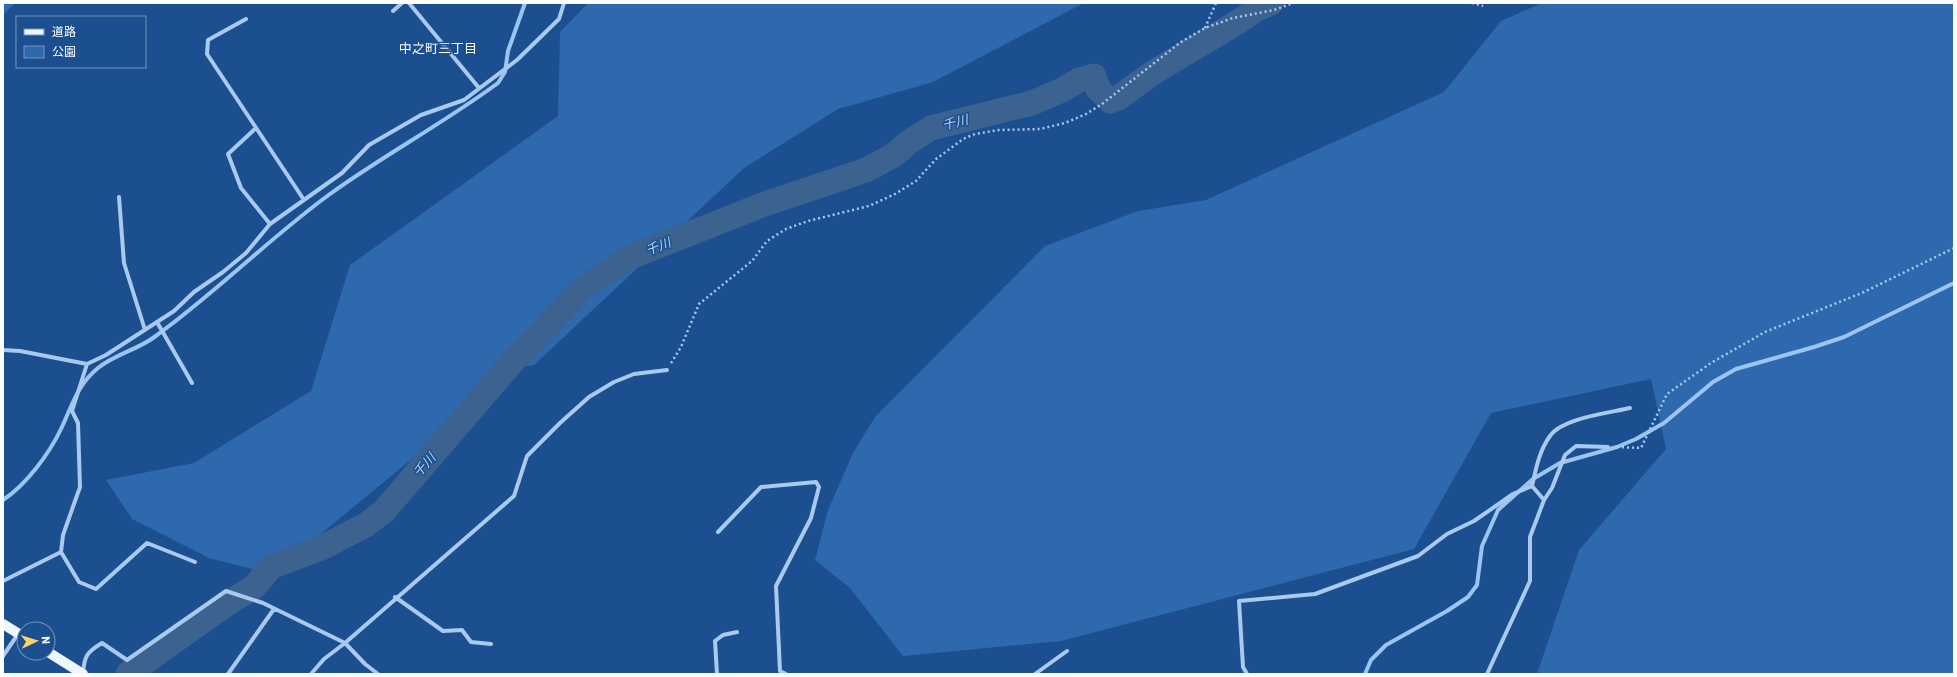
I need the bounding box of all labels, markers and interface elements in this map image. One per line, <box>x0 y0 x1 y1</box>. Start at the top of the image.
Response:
legend <box>16 16 146 68</box>
text: 道路 <box>52 24 76 39</box>
district label: 中之町三丁目 <box>399 40 477 57</box>
text: 公園 <box>52 44 76 59</box>
water label: 千川 <box>940 111 972 134</box>
water label: 千川 <box>643 233 675 259</box>
water label: 千川 <box>409 448 441 481</box>
north arrow <box>16 621 56 661</box>
text: N <box>39 636 53 645</box>

